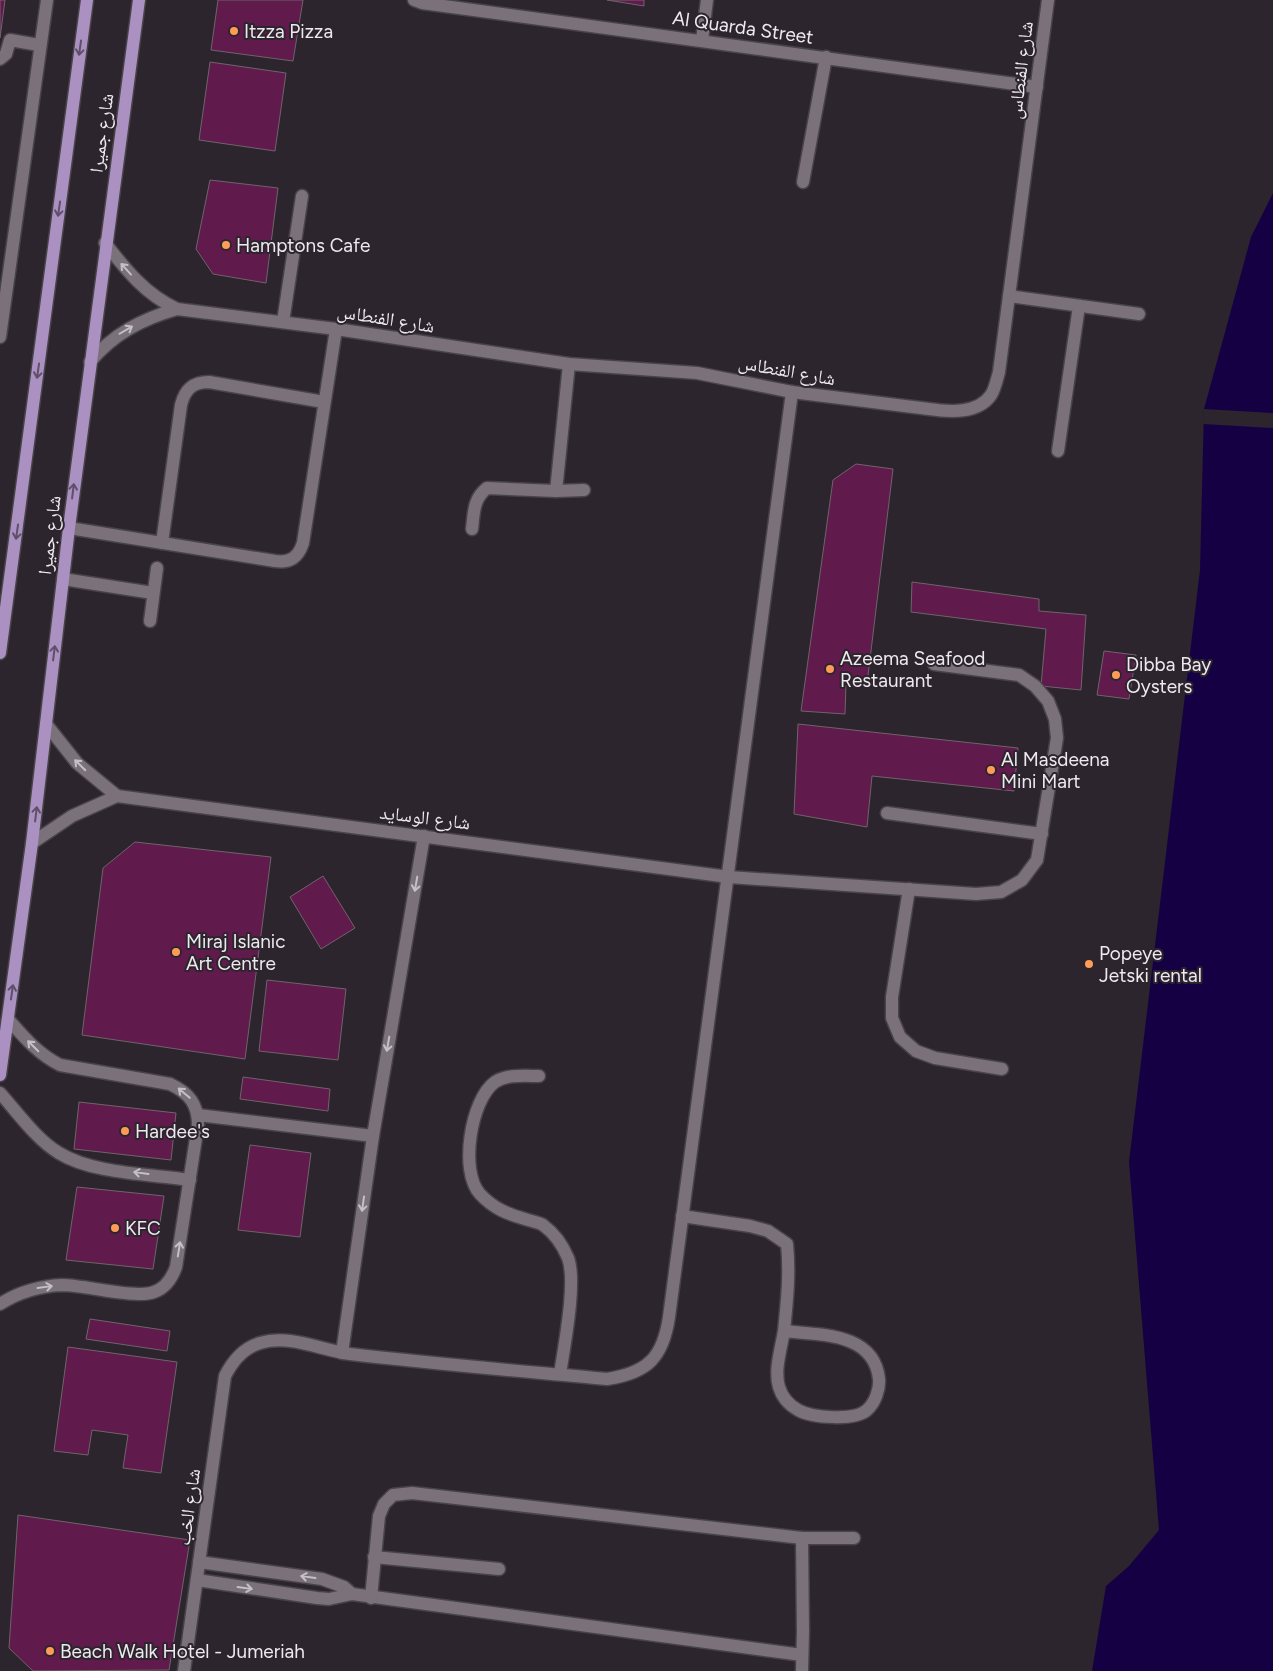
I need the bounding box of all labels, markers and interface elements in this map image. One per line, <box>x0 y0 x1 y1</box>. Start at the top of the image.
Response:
street label: Al Quarda Street <box>671 6 815 49</box>
place label: Itzza Pizza <box>244 20 333 43</box>
street label: شارع الفنطاس <box>1003 20 1038 120</box>
marker: Itzza Pizza <box>228 25 240 37</box>
one-way arrow <box>75 40 85 56</box>
street label: شارع جميرا <box>85 92 118 174</box>
one-way arrow <box>54 201 64 217</box>
place label: Hamptons Cafe <box>236 234 370 257</box>
marker: Hamptons Cafe <box>220 239 232 251</box>
one-way arrow <box>120 263 131 276</box>
street label: شارع الفنطاس <box>336 299 436 338</box>
one-way arrow <box>119 324 133 334</box>
street label: شارع الفنطاس <box>737 351 837 390</box>
one-way arrow <box>33 362 43 378</box>
one-way arrow <box>68 484 78 500</box>
street label: شارع جميرا <box>33 494 66 576</box>
one-way arrow <box>11 523 21 539</box>
one-way arrow <box>49 645 59 661</box>
place label: Azeema Seafood Restaurant <box>840 647 985 692</box>
place label: Dibba Bay Oysters <box>1126 653 1211 698</box>
marker: Azeema Seafood Restaurant <box>824 663 836 675</box>
marker: Dibba Bay Oysters <box>1110 669 1122 681</box>
place label: Al Masdeena Mini Mart <box>1001 748 1110 793</box>
one-way arrow <box>73 759 86 771</box>
marker: Al Masdeena Mini Mart <box>985 764 997 776</box>
street label: شارع الوسايد <box>378 801 472 834</box>
one-way arrow <box>31 806 41 822</box>
one-way arrow <box>410 875 420 891</box>
place label: Miraj Islanic Art Centre <box>186 930 286 975</box>
place label: Popeye Jetski rental <box>1099 942 1202 987</box>
marker: Miraj Islanic Art Centre <box>170 946 182 958</box>
marker: Popeye Jetski rental <box>1083 958 1095 970</box>
one-way arrow <box>7 985 17 1001</box>
one-way arrow <box>383 1036 393 1052</box>
one-way arrow <box>27 1040 39 1052</box>
one-way arrow <box>178 1088 191 1099</box>
place label: Hardee's <box>135 1120 210 1143</box>
marker: Hardee's <box>119 1125 131 1137</box>
one-way arrow <box>134 1168 150 1178</box>
one-way arrow <box>358 1196 368 1212</box>
place label: KFC <box>125 1217 161 1240</box>
marker: KFC <box>109 1222 121 1234</box>
one-way arrow <box>174 1242 184 1258</box>
one-way arrow <box>37 1282 53 1292</box>
street label: شارع الخب <box>172 1467 205 1547</box>
one-way arrow <box>300 1572 316 1582</box>
one-way arrow <box>237 1583 253 1593</box>
place label: Beach Walk Hotel - Jumeriah <box>60 1640 305 1663</box>
marker: Beach Walk Hotel - Jumeriah <box>44 1645 56 1657</box>

